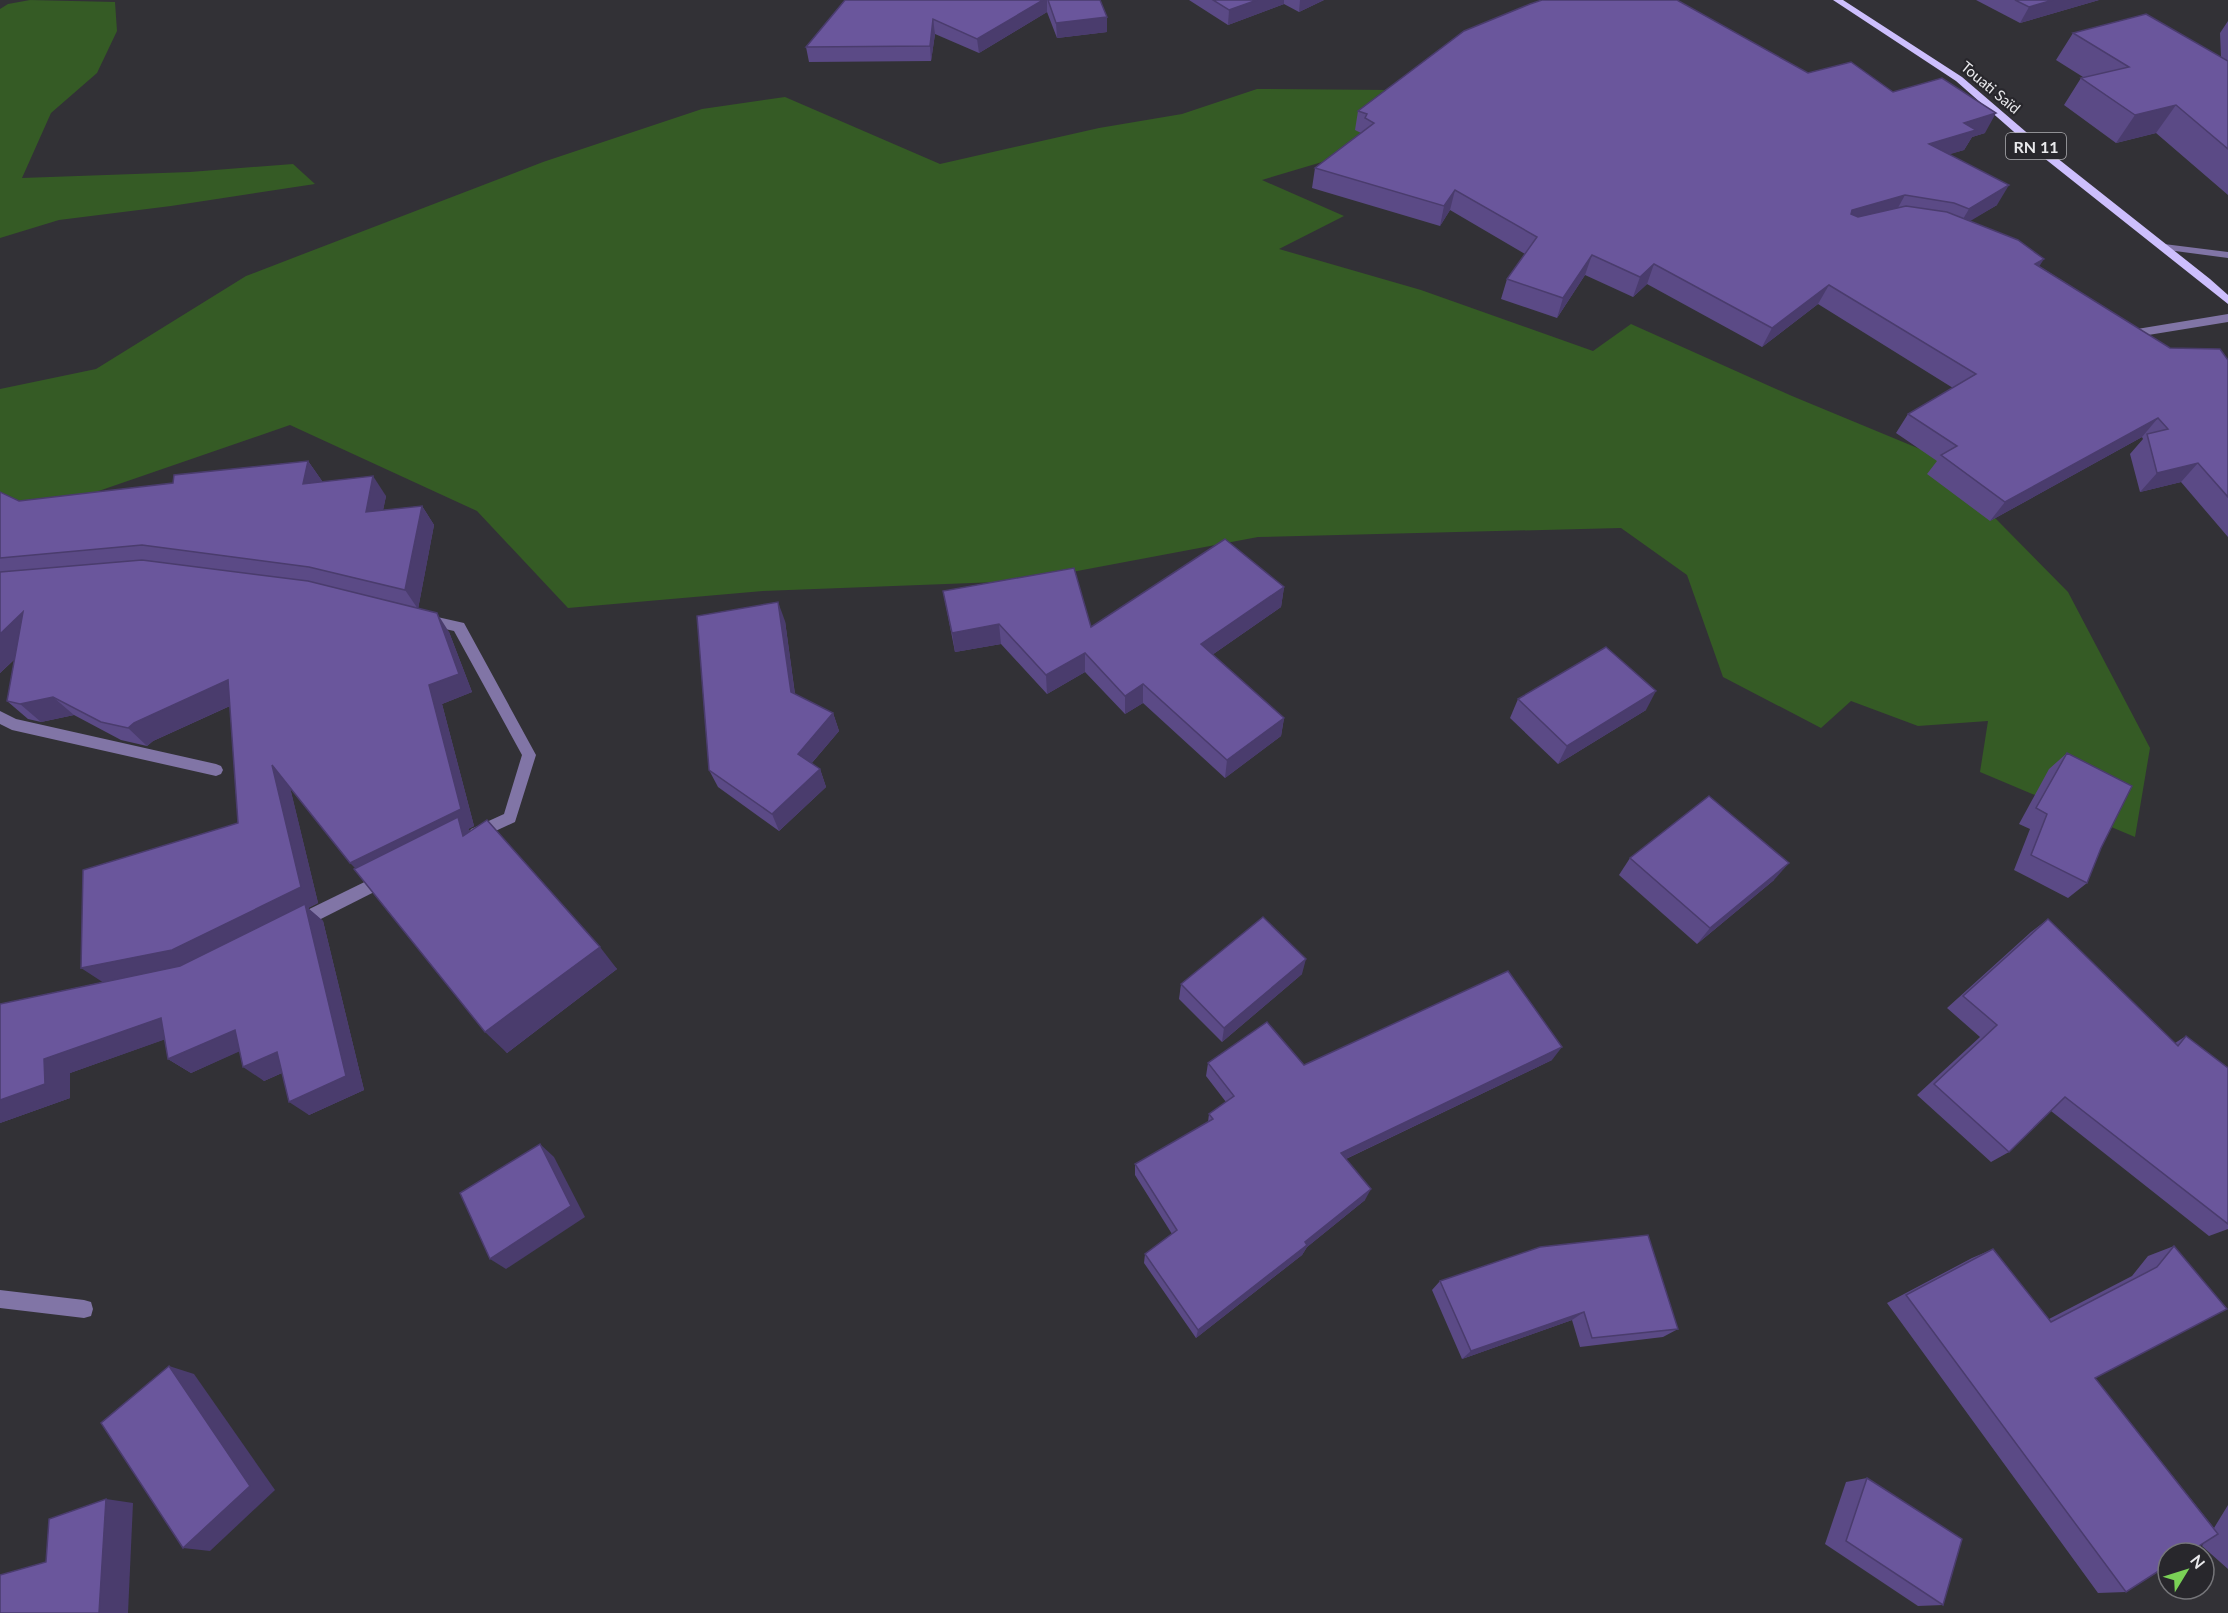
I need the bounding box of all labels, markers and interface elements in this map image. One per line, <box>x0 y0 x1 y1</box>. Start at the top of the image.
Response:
street label: Touati Saïd <box>1958 57 2024 117</box>
road number: RN 11 <box>2006 133 2066 159</box>
north arrow <box>2156 1541 2216 1601</box>
text: N <box>2187 1551 2209 1572</box>

